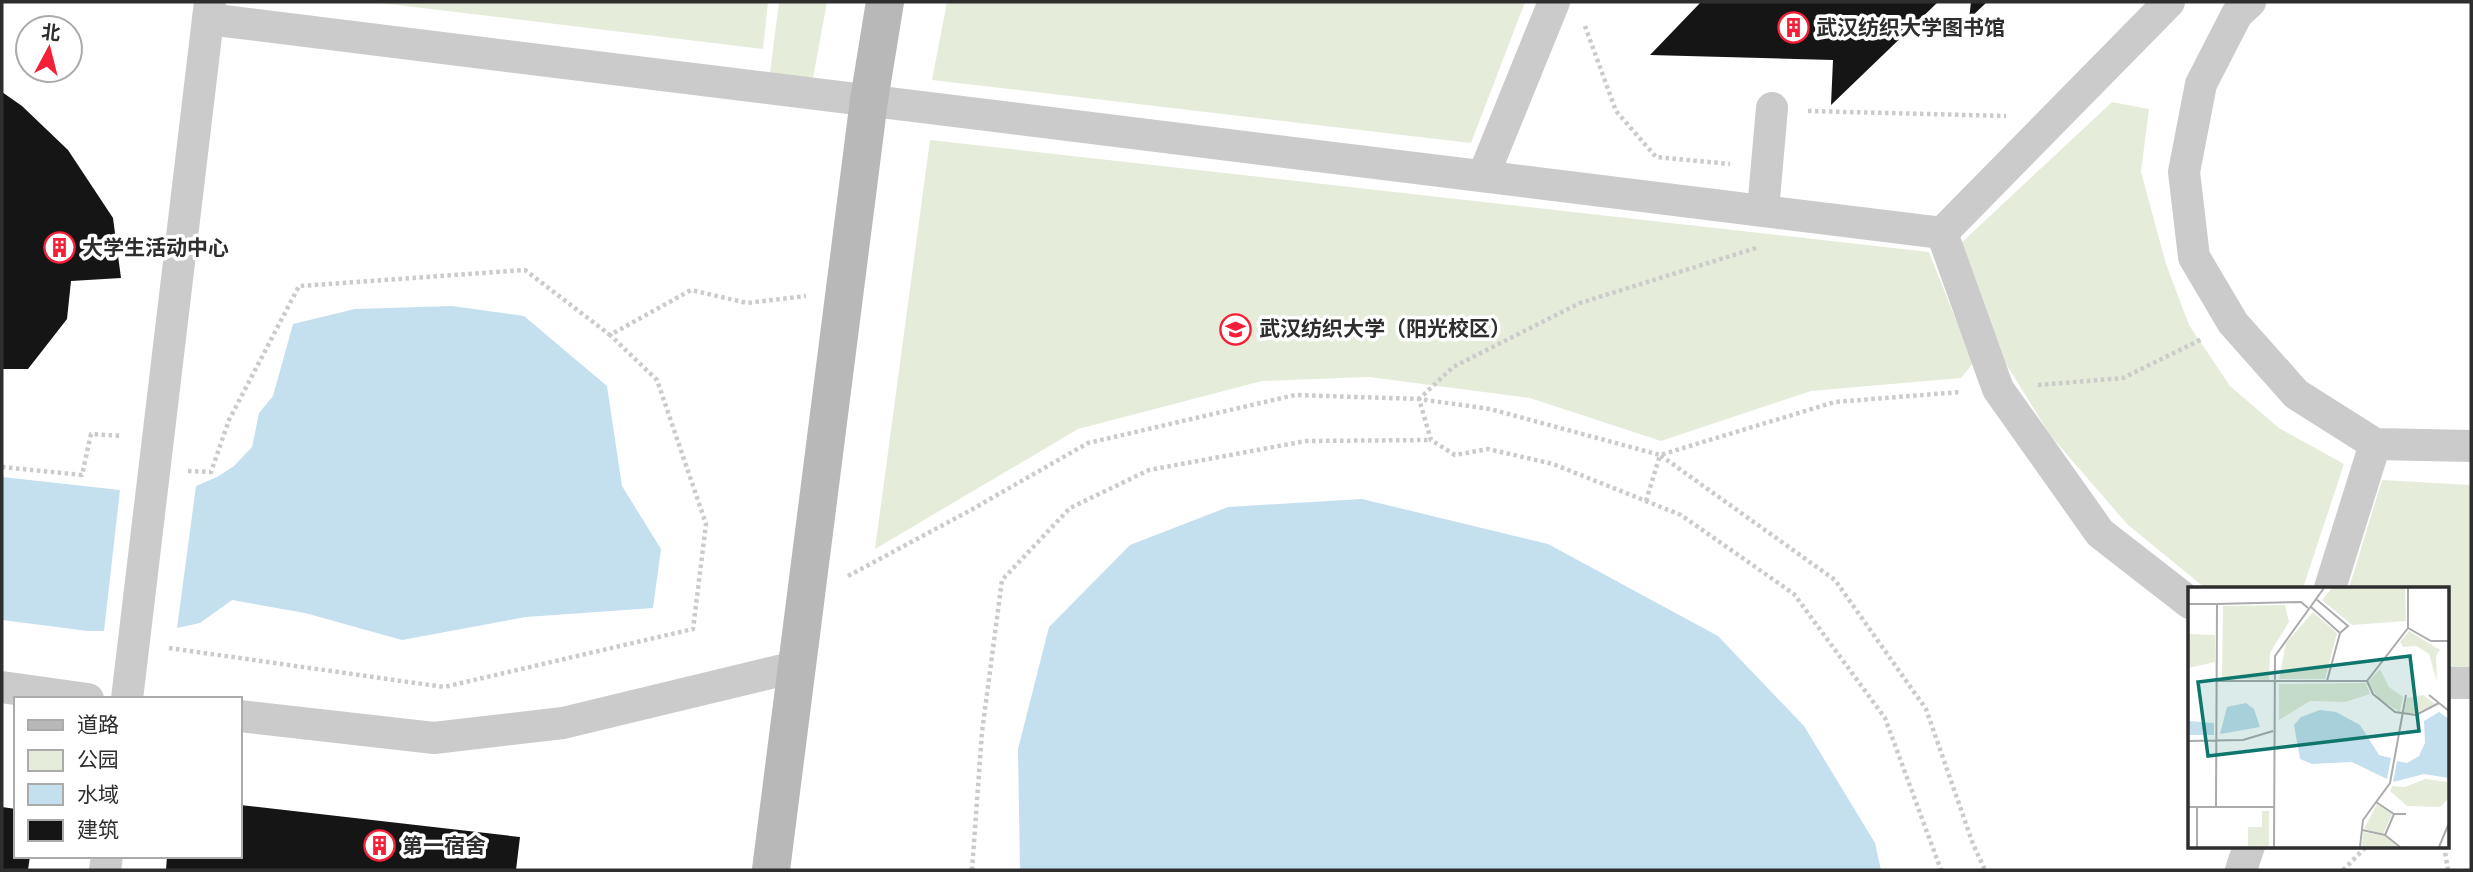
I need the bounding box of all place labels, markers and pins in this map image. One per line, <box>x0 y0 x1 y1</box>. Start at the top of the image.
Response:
building icon: 武汉纺织大学图书馆 <box>1776 11 1810 45</box>
place label: 武汉纺织大学图书馆 <box>1816 14 2005 42</box>
building icon: 大学生活动中心 <box>42 231 76 265</box>
place label: 大学生活动中心 <box>82 234 229 262</box>
school or university icon: 武汉纺织大学（阳光校区） <box>1219 312 1253 346</box>
place label: 武汉纺织大学（阳光校区） <box>1259 315 1511 343</box>
building icon: 第一宿舍 <box>362 829 396 863</box>
place label: 第一宿舍 <box>402 832 486 860</box>

